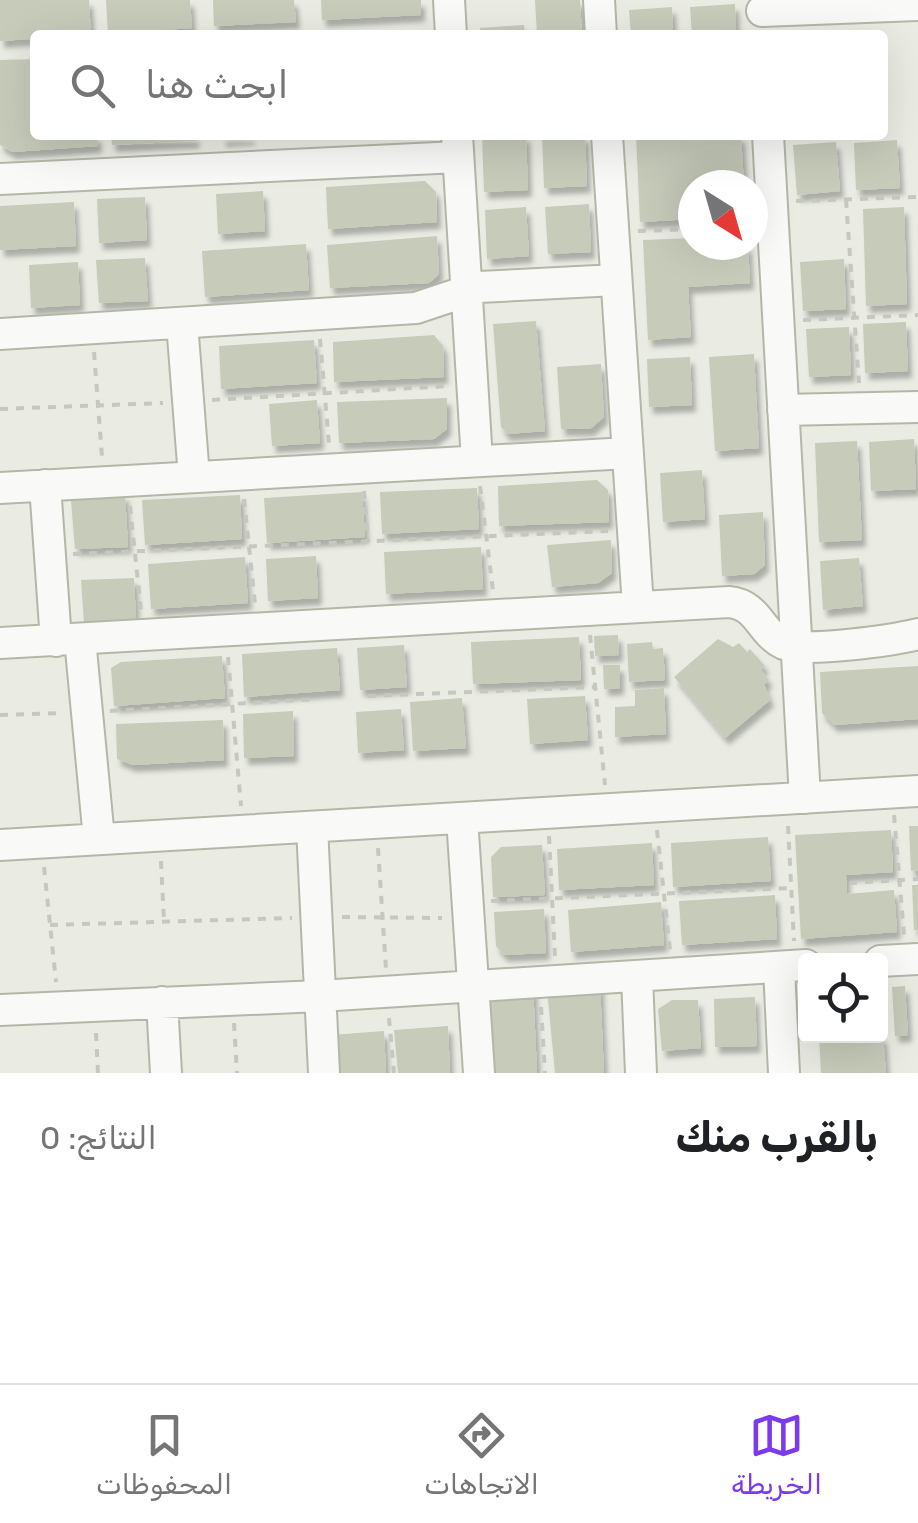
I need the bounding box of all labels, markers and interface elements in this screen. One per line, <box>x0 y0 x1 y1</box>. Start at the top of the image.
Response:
search box <box>30 30 888 140</box>
icon: search <box>65 58 120 113</box>
text: ابحث هنا <box>145 62 288 108</box>
north arrow <box>678 170 768 260</box>
map controls <box>798 953 888 1043</box>
button: locate <box>798 953 888 1043</box>
text: بالقرب منك <box>676 1113 878 1163</box>
text: النتائج: 0 <box>40 1119 157 1157</box>
tab: المحفوظات <box>96 1408 232 1501</box>
tab: الاتجاهات <box>424 1408 539 1501</box>
tab: الخريطة <box>731 1408 822 1501</box>

